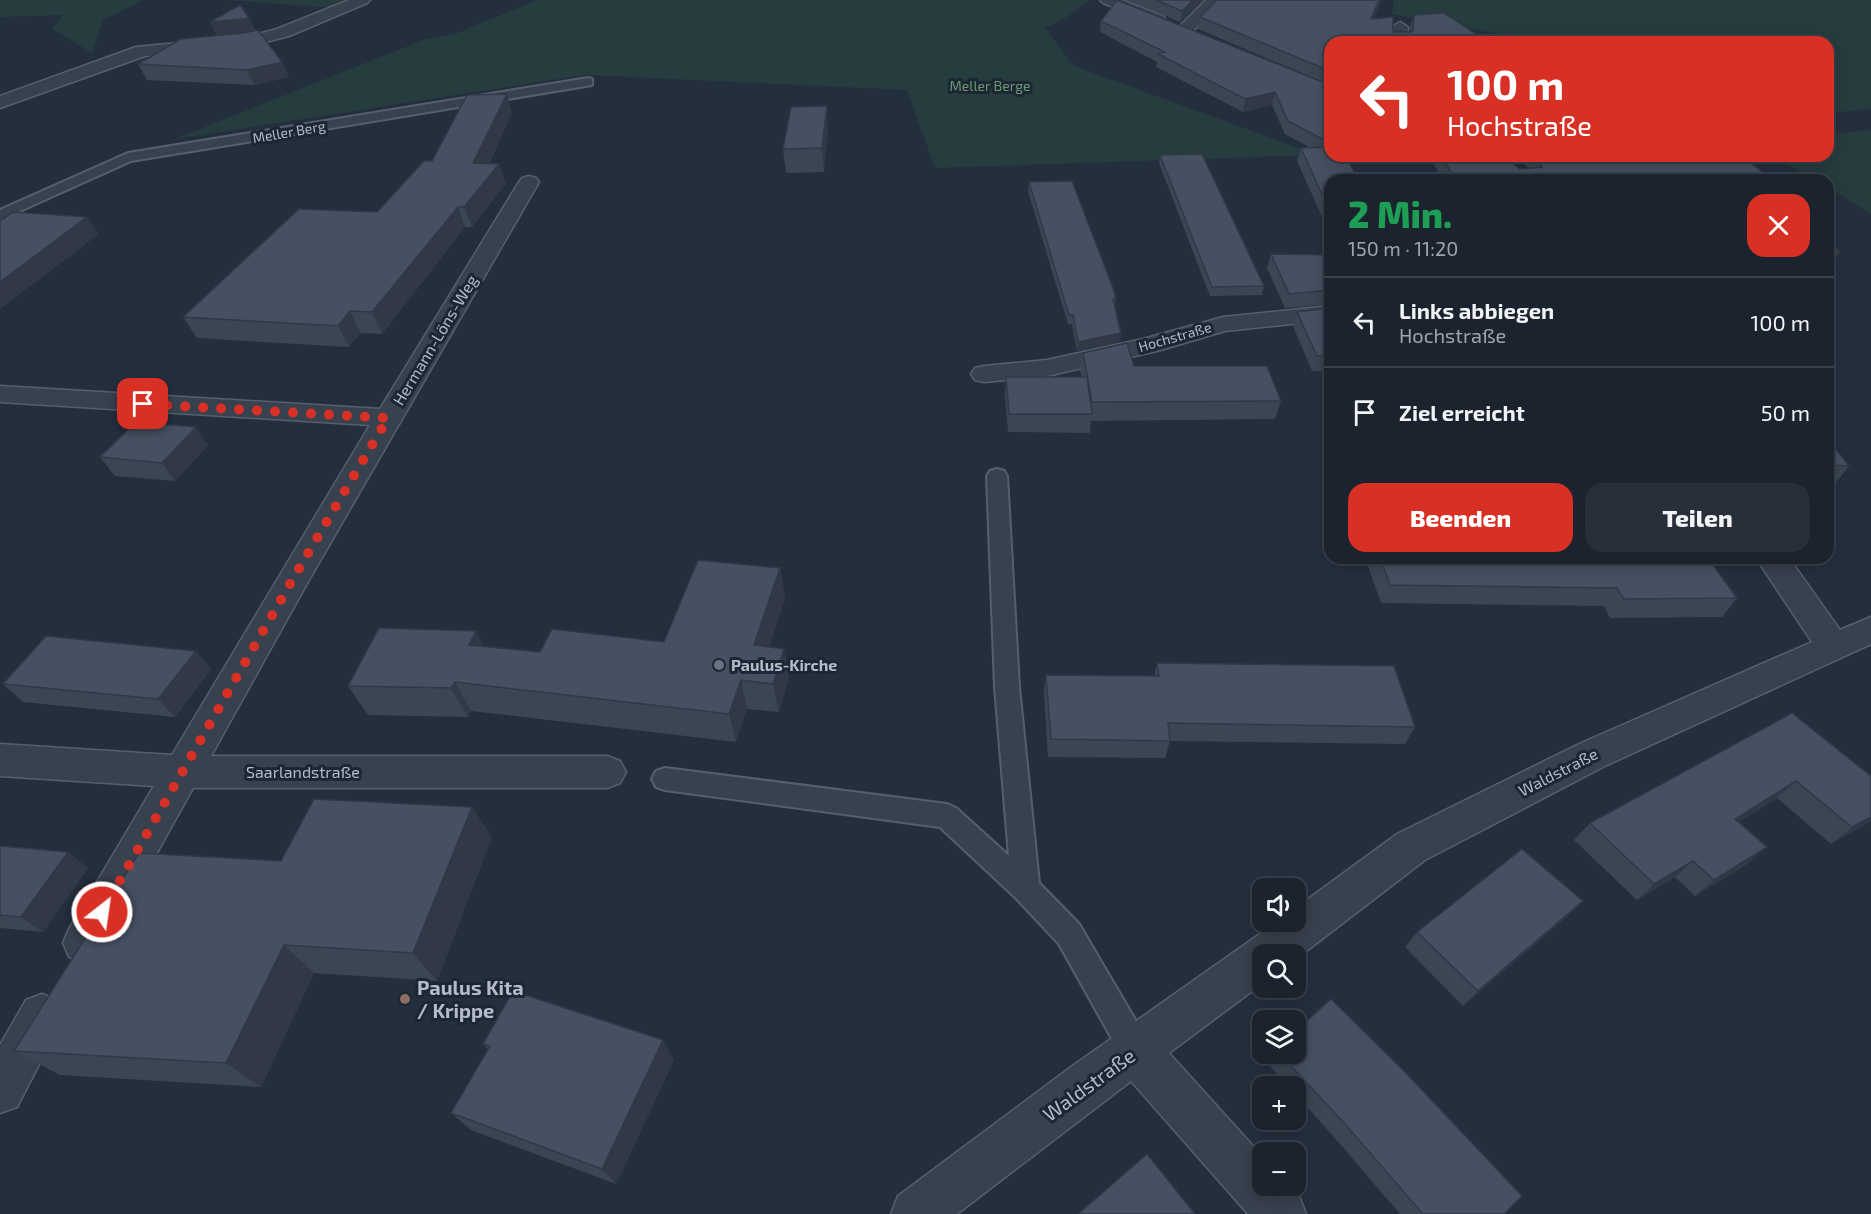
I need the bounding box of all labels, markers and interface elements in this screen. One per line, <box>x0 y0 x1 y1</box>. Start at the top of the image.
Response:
text: 100 m <box>1447 58 1564 108</box>
icon: left <box>1348 60 1426 138</box>
park label: Meller Berge <box>949 77 1031 94</box>
text: Hochstraße <box>1447 109 1592 141</box>
street label: Meller Berg <box>251 117 327 146</box>
text: 2 Min. <box>1348 192 1452 235</box>
button: close <box>1747 194 1810 257</box>
text: 150 m · 11:20 <box>1348 236 1458 260</box>
street label: Hermann-Löns-Weg <box>388 271 481 408</box>
text: Links abbiegen <box>1399 297 1554 323</box>
icon: left <box>1348 306 1381 339</box>
text: 100 m <box>1751 309 1810 335</box>
street label: Hochstraße <box>1136 318 1213 355</box>
text: Hochstraße <box>1399 323 1506 347</box>
pin <box>117 378 168 429</box>
icon: arrive <box>126 387 159 420</box>
icon: arrive <box>1348 396 1381 429</box>
text: Ziel erreicht <box>1399 399 1525 425</box>
text: 50 m <box>1761 399 1810 425</box>
button: Beenden <box>1348 483 1573 552</box>
button: Teilen <box>1585 483 1810 552</box>
place label: Paulus-Kirche <box>731 655 837 674</box>
marker: Paulus-Kirche <box>712 658 726 672</box>
street label: Waldstraße <box>1515 743 1601 800</box>
street label: Saarlandstraße <box>246 762 360 781</box>
map controls <box>1252 878 1306 1196</box>
button: sound <box>1252 878 1306 932</box>
position arrow <box>70 880 134 944</box>
button: search <box>1252 944 1306 998</box>
place label: Paulus Kita / Krippe <box>417 975 524 1022</box>
marker: Paulus Kita / Krippe <box>398 992 412 1006</box>
button: layers <box>1252 1010 1306 1064</box>
street label: Waldstraße <box>1038 1043 1139 1126</box>
button: + <box>1252 1076 1306 1130</box>
button: − <box>1252 1142 1306 1196</box>

